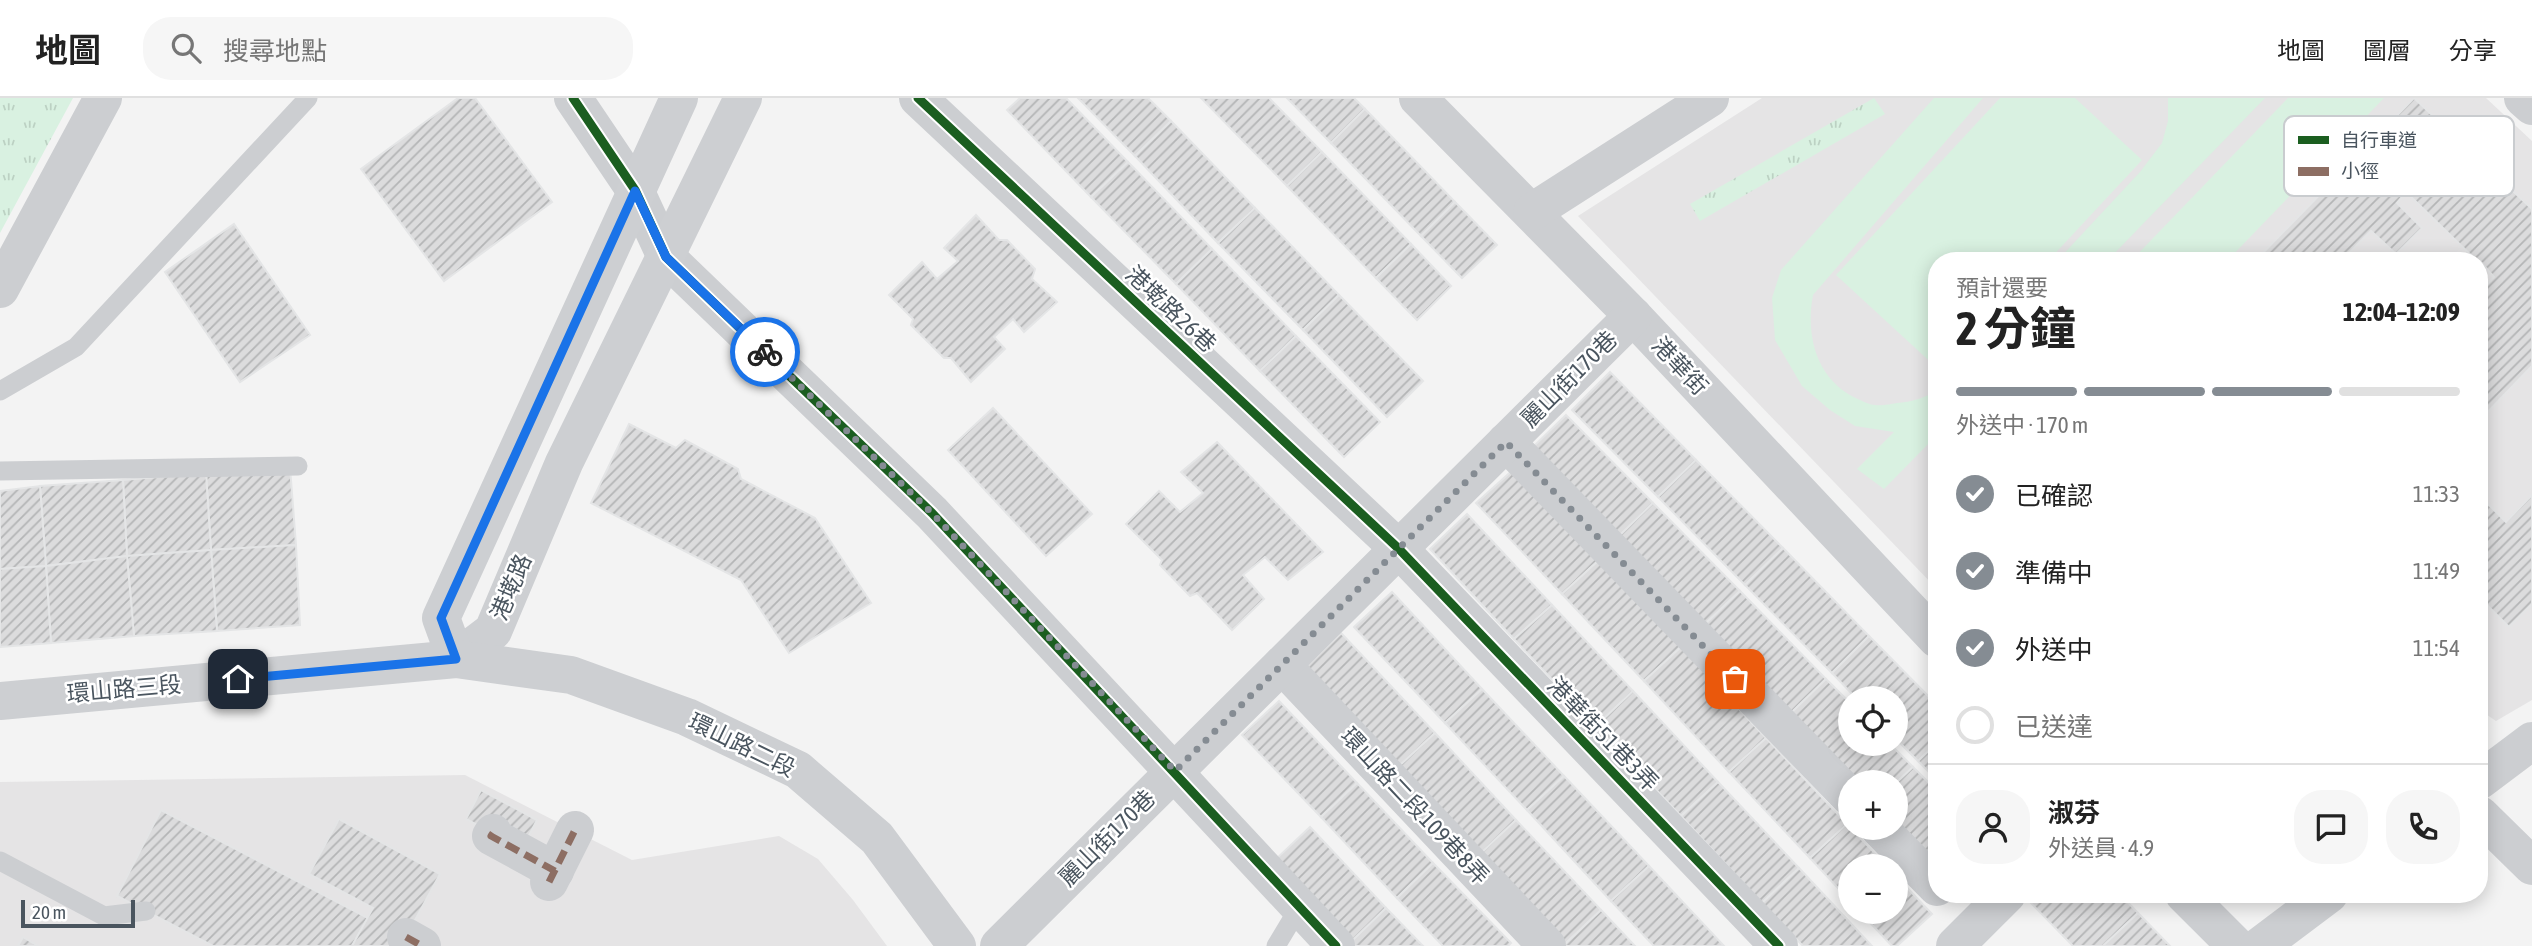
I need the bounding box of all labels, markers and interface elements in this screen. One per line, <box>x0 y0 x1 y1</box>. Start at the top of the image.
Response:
search box <box>143 17 633 80</box>
icon: search <box>167 29 205 67</box>
text: 地圖 <box>35 31 101 69</box>
text: 搜尋地點 <box>223 36 327 66</box>
text: 地圖 <box>2277 37 2325 64</box>
text: 圖層 <box>2363 37 2411 64</box>
text: 分享 <box>2449 37 2497 64</box>
legend <box>2284 116 2514 196</box>
text: 自行車道 <box>2341 129 2417 151</box>
text: 小徑 <box>2341 160 2379 182</box>
street label: 港墘路26巷 <box>1121 261 1221 357</box>
text: 預計還要 <box>1956 275 2048 301</box>
text: 12:04–12:09 <box>2343 297 2460 327</box>
text: 2 分鐘 <box>1956 302 2076 355</box>
courier <box>730 317 800 387</box>
street label: 麗山街170巷 <box>1516 326 1622 432</box>
street label: 港華街 <box>1647 332 1713 400</box>
icon: bike <box>746 333 784 371</box>
text: 外送中 · 170 m <box>1956 412 2088 438</box>
icon: check <box>1956 475 1994 513</box>
text: 已確認 <box>2015 481 2093 511</box>
text: 11:33 <box>2413 481 2460 507</box>
street label: 港墘路 <box>486 550 536 624</box>
icon: check <box>1956 552 1994 590</box>
text: 準備中 <box>2015 558 2093 588</box>
text: 11:49 <box>2413 558 2460 584</box>
icon: check <box>1956 629 1994 667</box>
text: 外送中 <box>2015 635 2093 665</box>
text: 11:54 <box>2413 635 2460 661</box>
pin <box>208 649 268 709</box>
pin <box>1705 649 1765 709</box>
icon: home <box>219 660 257 698</box>
icon: bag <box>1716 660 1754 698</box>
street label: 環山路三段 <box>66 671 182 707</box>
street label: 港華街51巷3弄 <box>1542 672 1664 796</box>
map controls <box>1838 686 1908 924</box>
button: locate <box>1838 686 1908 756</box>
street label: 環山路二段 <box>685 708 799 782</box>
text: 已送達 <box>2015 712 2093 742</box>
street label: 環山路二段109巷8弄 <box>1336 722 1494 890</box>
button: + <box>1838 770 1908 840</box>
street label: 麗山街170巷 <box>1054 785 1160 891</box>
button: person <box>1956 790 2030 864</box>
button: chat <box>2294 790 2368 864</box>
button: phone <box>2386 790 2460 864</box>
text: 淑芬 <box>2048 798 2100 828</box>
text: 外送員 · 4.9 <box>2048 835 2154 861</box>
button: − <box>1838 854 1908 924</box>
scale bar <box>21 897 135 929</box>
text: 20 m <box>32 901 66 923</box>

